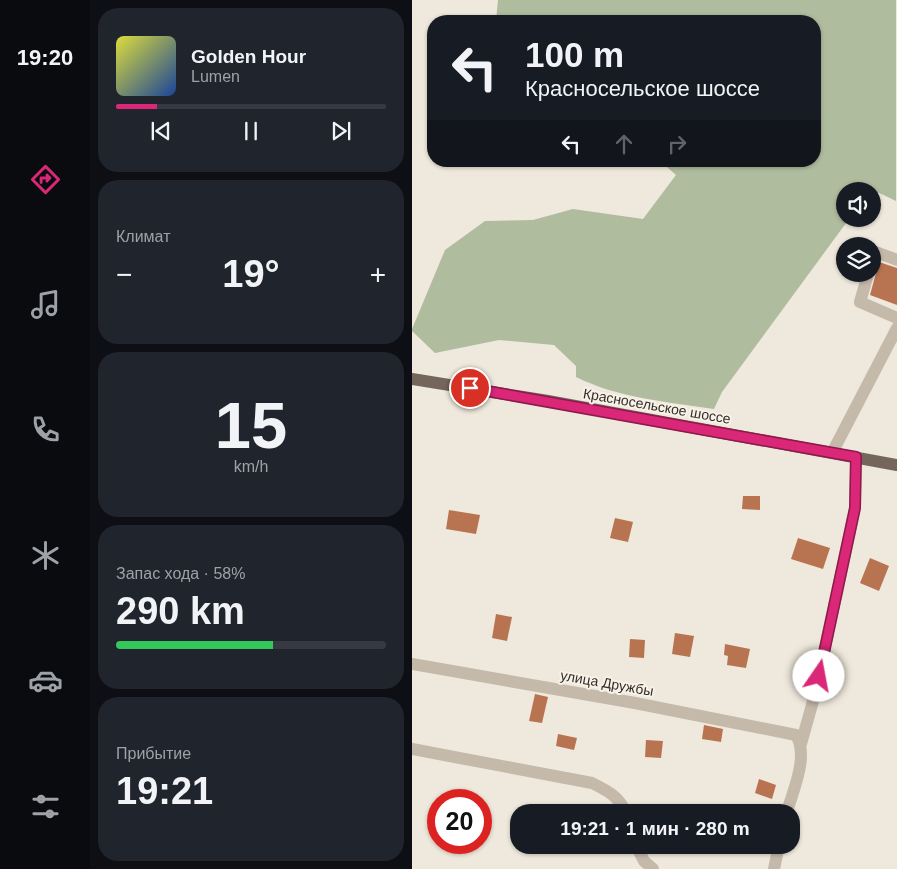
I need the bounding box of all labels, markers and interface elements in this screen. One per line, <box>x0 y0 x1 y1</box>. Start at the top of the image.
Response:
icon: left <box>442 35 507 100</box>
text: 100 m <box>525 35 624 74</box>
text: 19:20 <box>17 45 73 70</box>
text: Golden Hour <box>191 46 306 67</box>
text: Lumen <box>191 68 240 85</box>
text: Красносельское шоссе <box>525 76 760 101</box>
icon: previous <box>147 117 175 145</box>
icon: pause <box>237 117 265 145</box>
icon: next <box>327 117 355 145</box>
icon: left <box>557 130 585 158</box>
icon: ahead <box>610 130 638 158</box>
icon: right <box>663 130 691 158</box>
icon: directions <box>28 162 63 197</box>
map controls <box>836 182 881 282</box>
button: sound <box>836 182 881 227</box>
text: Климат <box>116 228 170 245</box>
button: layers <box>836 237 881 282</box>
text: 19° <box>222 253 280 295</box>
text: − <box>116 259 132 290</box>
text: + <box>370 259 386 290</box>
icon: music <box>28 287 63 322</box>
pin <box>449 367 491 409</box>
icon: arrive <box>456 374 484 402</box>
street label: Красносельское шоссе <box>582 385 732 427</box>
text: 15 <box>215 389 287 462</box>
icon: phone <box>28 412 63 447</box>
text: km/h <box>234 458 268 475</box>
icon: climate <box>28 538 63 573</box>
text: Запас хода · 58% <box>116 565 245 582</box>
text: 290 km <box>116 590 245 632</box>
position arrow <box>792 649 844 701</box>
icon: car <box>28 663 63 698</box>
street label: улица Дружбы <box>559 667 655 699</box>
text: Прибытие <box>116 745 191 762</box>
text: 19:21 <box>116 770 213 812</box>
icon: filters <box>28 789 63 824</box>
speed limit sign: 20 <box>427 789 492 854</box>
text: 19:21 · 1 мин · 280 m <box>560 818 750 839</box>

